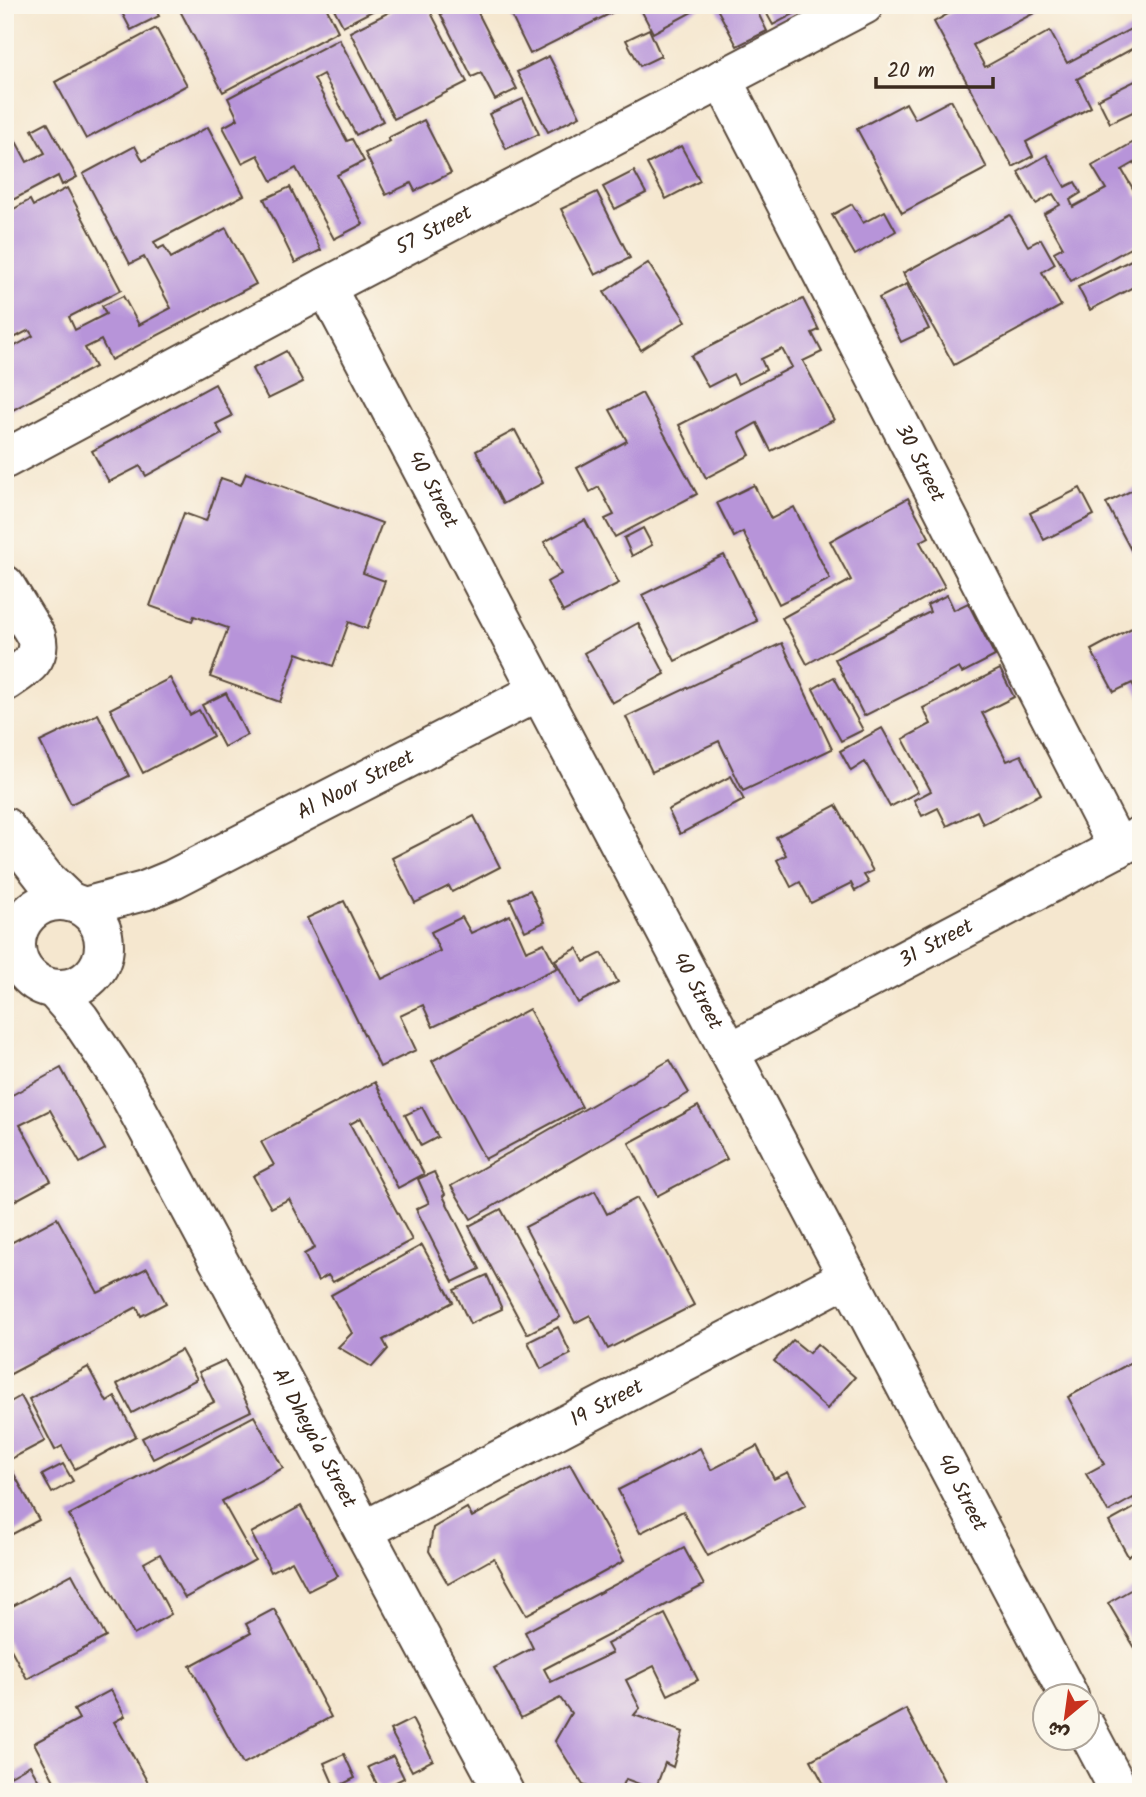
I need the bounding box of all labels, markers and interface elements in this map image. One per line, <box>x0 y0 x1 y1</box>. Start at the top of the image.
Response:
scale bar <box>876 46 994 90</box>
text: 20 m <box>887 55 935 88</box>
street label: 57 Street <box>390 196 479 264</box>
street label: 30 Street <box>886 418 954 509</box>
street label: 40 Street <box>399 445 467 535</box>
street label: Al Noor Street <box>291 741 421 829</box>
street label: 31 Street <box>893 910 980 977</box>
street label: 40 Street <box>663 946 732 1037</box>
street label: Al Dheya'a Street <box>263 1362 365 1515</box>
street label: 19 Street <box>564 1370 650 1436</box>
street label: 40 Street <box>928 1448 996 1538</box>
north arrow <box>1030 1682 1100 1752</box>
text: ش <box>1042 1712 1075 1748</box>

